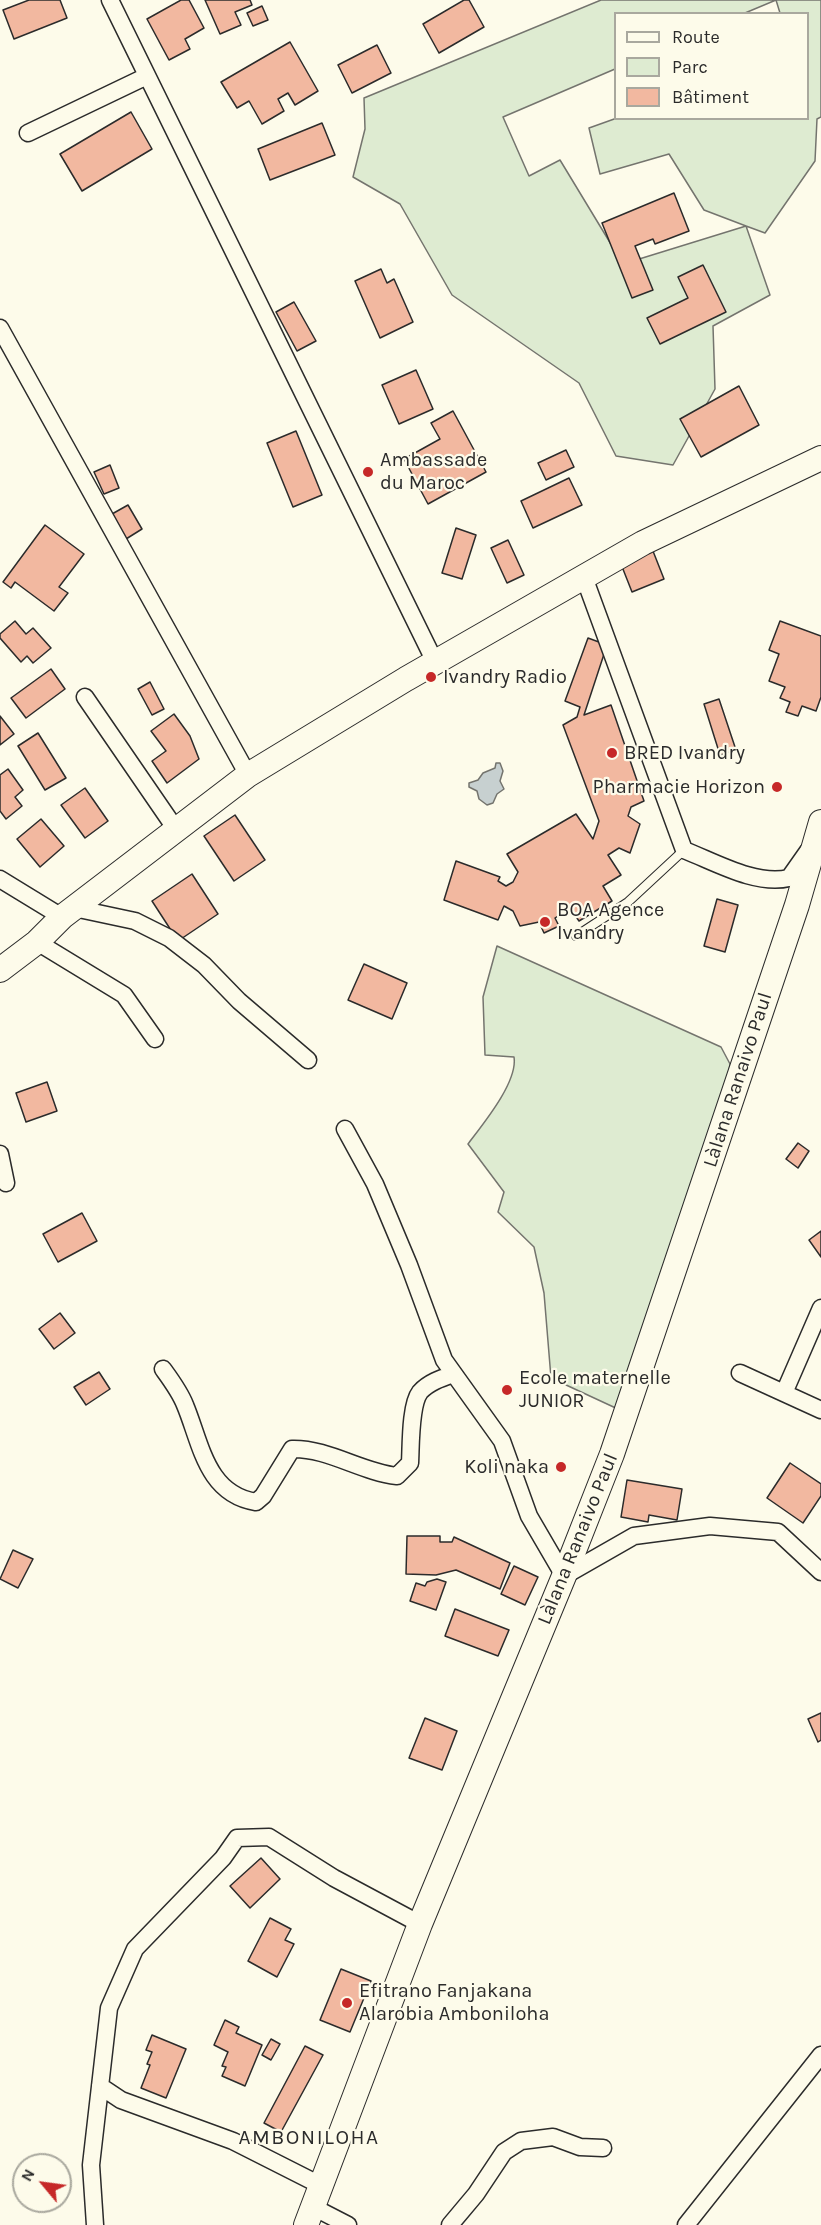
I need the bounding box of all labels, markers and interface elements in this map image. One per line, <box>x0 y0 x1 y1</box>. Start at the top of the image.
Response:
legend <box>614 12 809 120</box>
text: Route <box>672 26 720 48</box>
text: Parc <box>672 56 708 78</box>
text: Bâtiment <box>672 86 749 108</box>
place label: Ambassade du Maroc <box>380 448 487 495</box>
marker: Ambassade du Maroc <box>361 465 375 479</box>
place label: Ivandry Radio <box>443 665 567 689</box>
marker: Ivandry Radio <box>424 670 438 684</box>
place label: BRED Ivandry <box>624 741 745 765</box>
marker: BRED Ivandry <box>605 746 619 760</box>
place label: Pharmacie Horizon <box>593 775 765 799</box>
marker: Pharmacie Horizon <box>770 780 784 794</box>
place label: BOA Agence Ivandry <box>557 898 664 945</box>
marker: BOA Agence Ivandry <box>538 915 552 929</box>
street label: Làlana Ranaivo Paul <box>698 989 778 1171</box>
place label: Ecole maternelle JUNIOR <box>519 1366 671 1413</box>
marker: Ecole maternelle JUNIOR <box>500 1383 514 1397</box>
street label: Làlana Ranaivo Paul <box>533 1450 623 1628</box>
place label: Koli naka <box>464 1455 549 1479</box>
marker: Koli naka <box>554 1460 568 1474</box>
place label: Efitrano Fanjakana Alarobia Amboniloha <box>359 1979 549 2026</box>
marker: Efitrano Fanjakana Alarobia Amboniloha <box>340 1996 354 2010</box>
district label: AMBONILOHA <box>238 2125 380 2151</box>
north arrow <box>12 2153 72 2213</box>
text: N <box>16 2165 39 2185</box>

